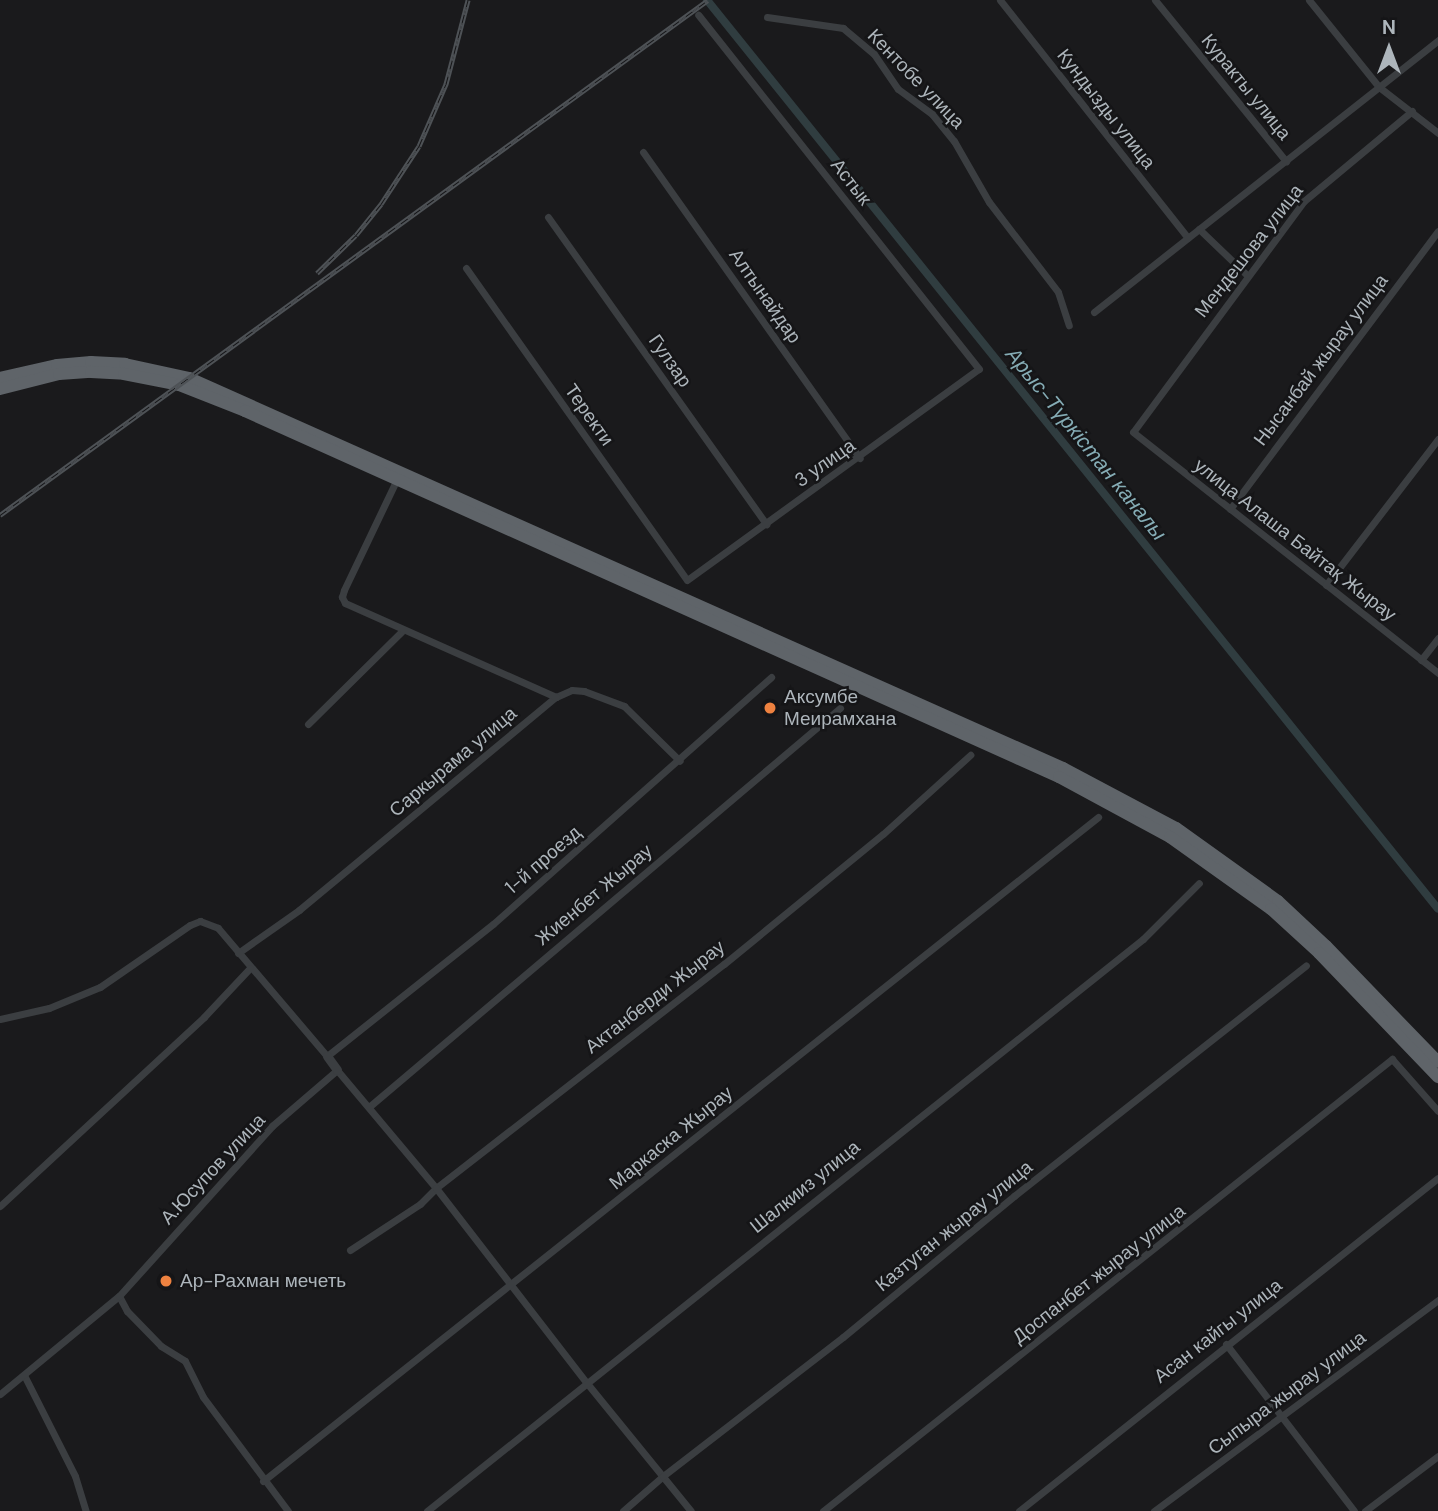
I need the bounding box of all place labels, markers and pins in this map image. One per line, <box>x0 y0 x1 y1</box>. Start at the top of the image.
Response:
place label: Аксумбе Меирамхана <box>784 686 896 730</box>
marker: Аксумбе Меирамхана <box>762 700 778 716</box>
place label: Ар-Рахман мечеть <box>180 1270 346 1292</box>
marker: Ар-Рахман мечеть <box>158 1273 174 1289</box>

